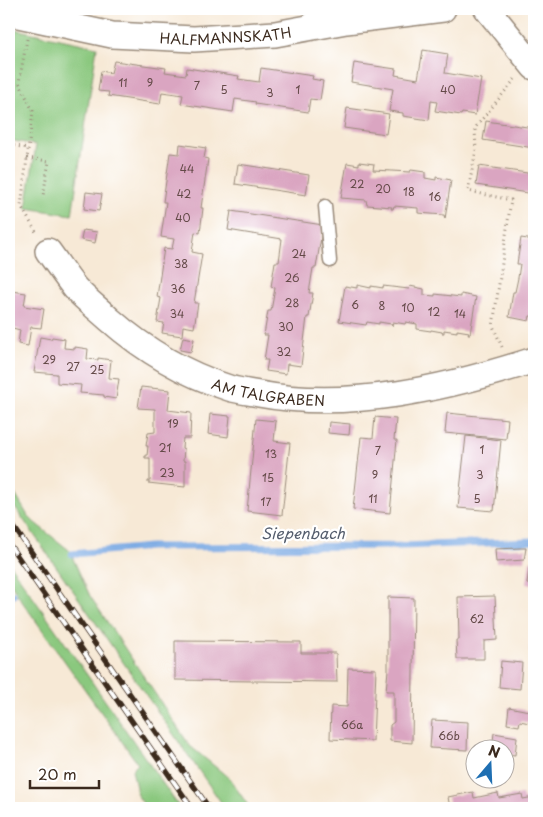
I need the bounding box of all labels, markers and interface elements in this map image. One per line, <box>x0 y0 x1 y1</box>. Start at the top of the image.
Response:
street label: HALFMANNSKATH <box>159 21 293 50</box>
house number: 11 <box>118 74 128 91</box>
house number: 9 <box>147 74 153 91</box>
house number: 7 <box>194 77 200 94</box>
house number: 5 <box>220 81 228 98</box>
house number: 1 <box>296 81 301 98</box>
house number: 40 <box>440 81 456 98</box>
house number: 3 <box>266 84 274 101</box>
house number: 44 <box>180 160 194 177</box>
house number: 22 <box>350 175 364 192</box>
house number: 20 <box>375 180 391 197</box>
house number: 18 <box>403 183 415 200</box>
house number: 42 <box>177 185 192 202</box>
house number: 16 <box>429 188 442 205</box>
house number: 40 <box>175 209 191 226</box>
house number: 24 <box>292 245 306 262</box>
house number: 38 <box>174 255 188 272</box>
house number: 26 <box>284 269 300 286</box>
house number: 36 <box>171 280 186 297</box>
house number: 28 <box>285 294 299 311</box>
house number: 6 <box>351 296 359 313</box>
house number: 8 <box>379 297 386 314</box>
house number: 10 <box>402 299 414 316</box>
house number: 12 <box>428 303 441 320</box>
house number: 34 <box>170 305 184 322</box>
house number: 14 <box>454 305 466 322</box>
house number: 30 <box>278 318 294 335</box>
house number: 32 <box>277 343 292 360</box>
house number: 29 <box>42 351 56 368</box>
house number: 27 <box>66 358 80 375</box>
house number: 25 <box>90 361 104 378</box>
street label: AM TALGRABEN <box>209 372 325 410</box>
house number: 19 <box>167 415 179 432</box>
house number: 21 <box>159 439 171 456</box>
house number: 1 <box>480 441 485 458</box>
house number: 7 <box>375 442 381 459</box>
house number: 13 <box>265 445 277 462</box>
house number: 23 <box>160 464 174 481</box>
house number: 9 <box>372 466 378 483</box>
house number: 3 <box>476 466 484 483</box>
house number: 15 <box>262 469 274 486</box>
house number: 11 <box>368 490 378 507</box>
house number: 5 <box>473 490 481 507</box>
house number: 17 <box>261 493 272 510</box>
water label: Siepenbach <box>261 521 345 544</box>
house number: 62 <box>470 610 484 627</box>
house number: 66a <box>341 716 363 733</box>
house number: 66b <box>438 727 460 744</box>
north arrow <box>466 740 516 790</box>
text: N <box>486 740 503 763</box>
scale bar <box>30 757 99 789</box>
text: 20 m <box>38 762 77 785</box>

